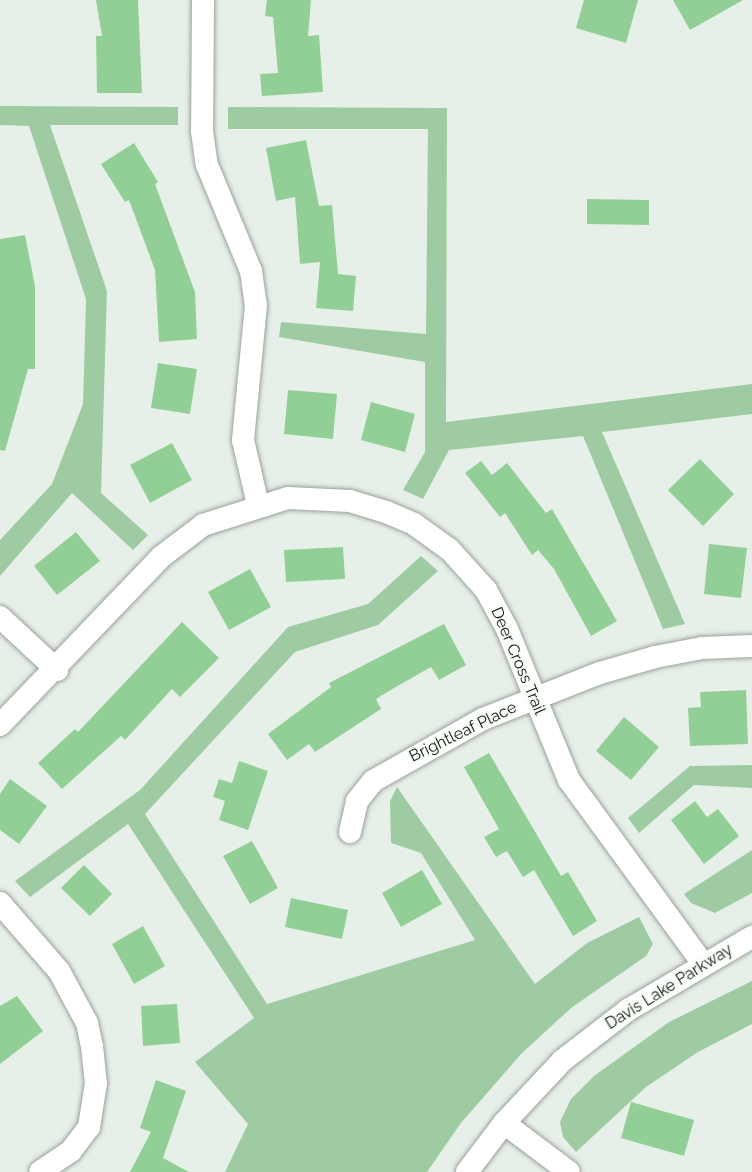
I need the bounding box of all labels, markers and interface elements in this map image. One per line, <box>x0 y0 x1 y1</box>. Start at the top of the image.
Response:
street label: Deer Cross Trail <box>487 604 549 718</box>
street label: Brightleaf Place <box>406 698 520 766</box>
street label: Davis Lake Parkway <box>602 940 736 1034</box>

